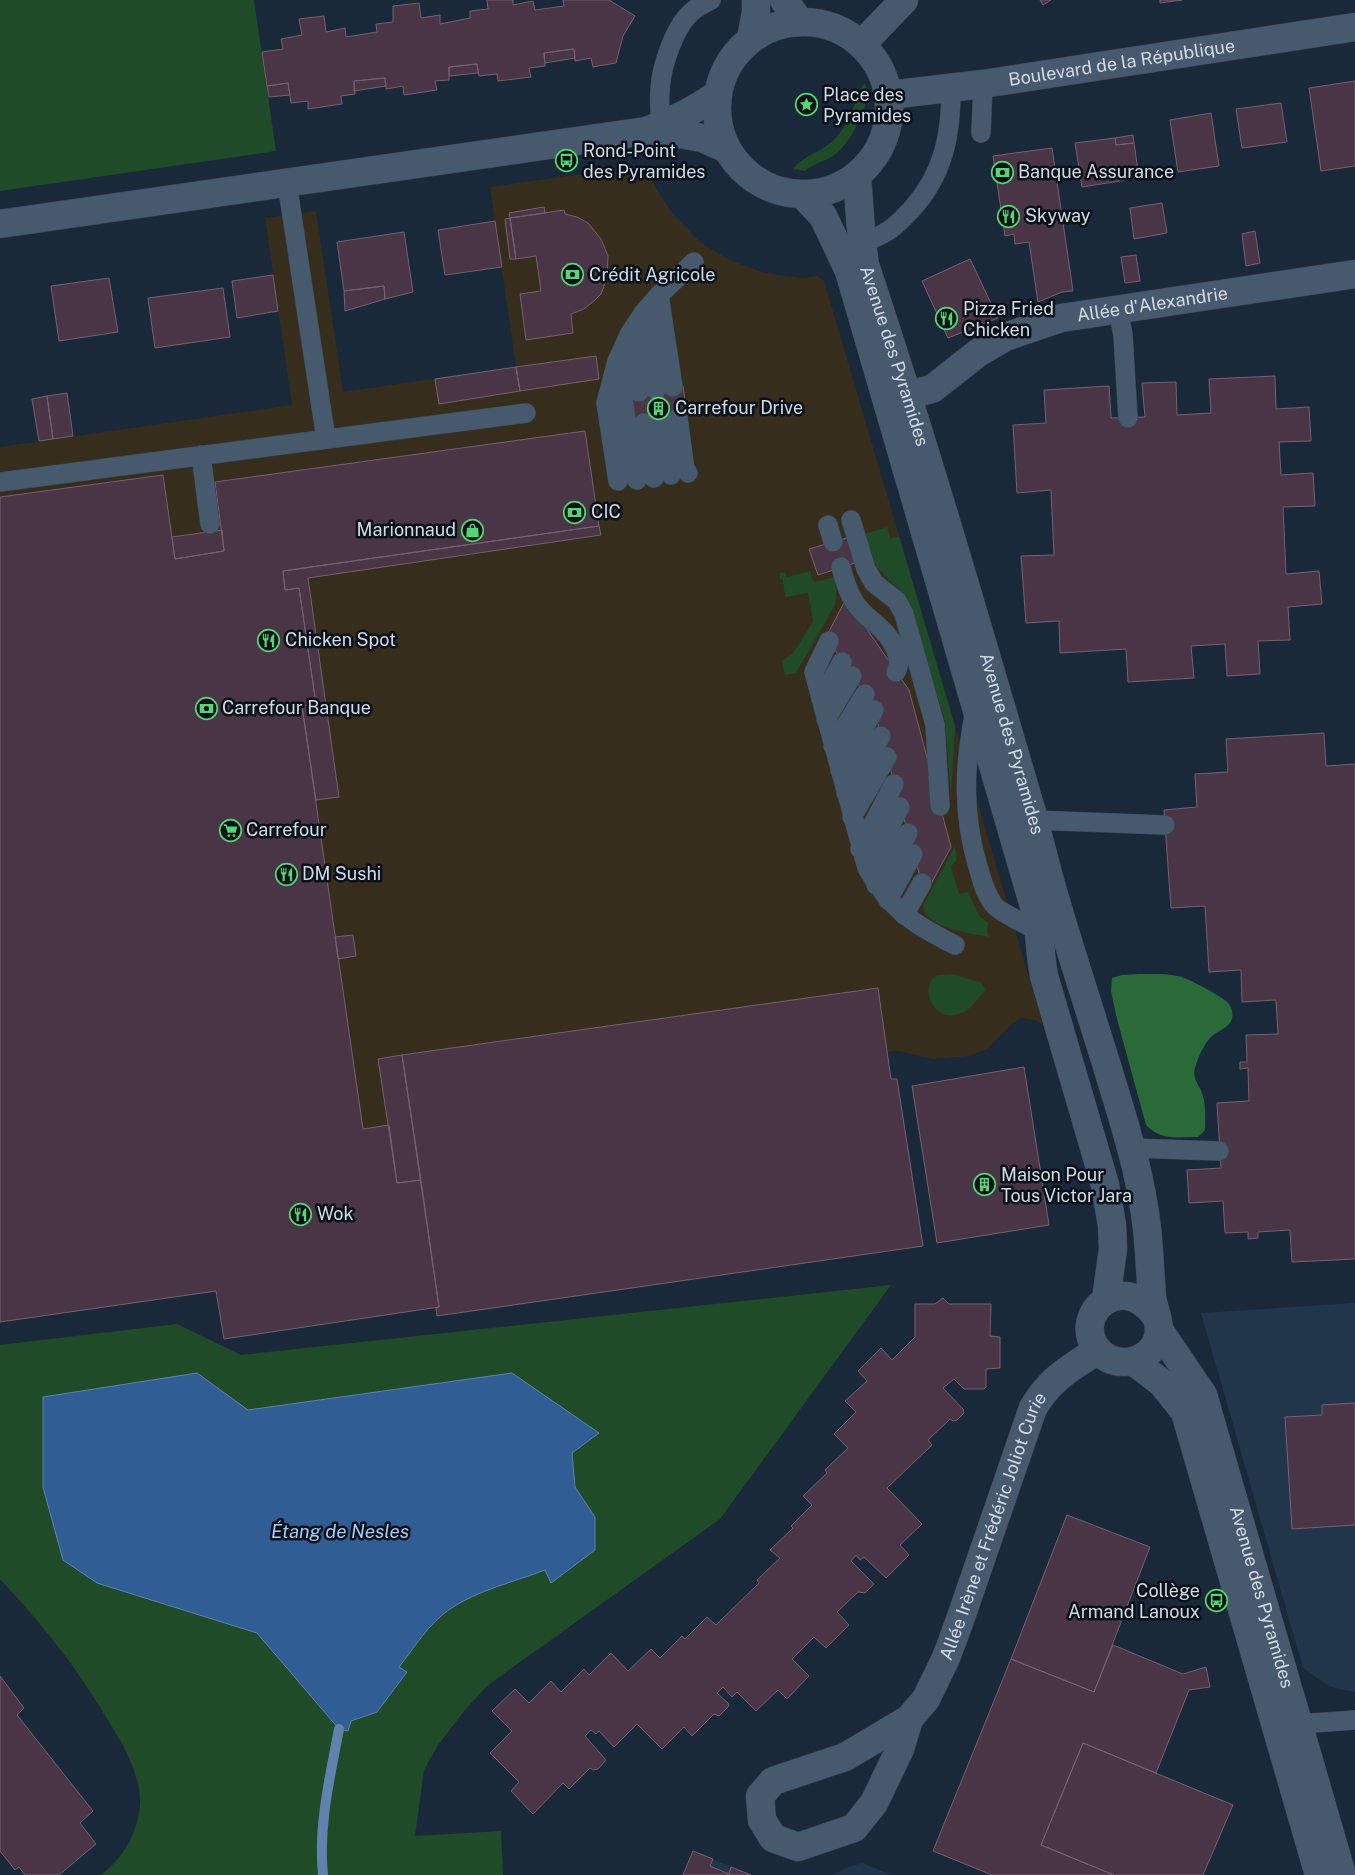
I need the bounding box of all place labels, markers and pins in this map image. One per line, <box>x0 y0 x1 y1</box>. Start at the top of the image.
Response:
place label: Place des Pyramides <box>823 84 911 126</box>
place icon: Place des Pyramides <box>795 93 819 117</box>
place label: Rond-Point des Pyramides <box>583 140 705 182</box>
bus stop icon: Rond-Point des Pyramides <box>555 149 579 173</box>
bank icon: Banque Assurance <box>990 160 1014 184</box>
place label: Banque Assurance <box>1018 161 1174 182</box>
restaurant icon: Skyway <box>997 204 1021 228</box>
place label: Skyway <box>1025 205 1091 226</box>
bank icon: Crédit Agricole <box>561 263 585 287</box>
place label: Crédit Agricole <box>589 264 715 285</box>
place label: Pizza Fried Chicken <box>963 298 1054 340</box>
restaurant icon: Pizza Fried Chicken <box>935 307 959 331</box>
building icon: Carrefour Drive <box>647 396 671 420</box>
place label: Carrefour Drive <box>675 397 803 418</box>
bank icon: CIC <box>563 500 587 524</box>
place label: CIC <box>591 501 621 522</box>
shop icon: Marionnaud <box>460 518 484 542</box>
place label: Marionnaud <box>357 519 456 540</box>
restaurant icon: Chicken Spot <box>257 628 281 652</box>
place label: Chicken Spot <box>285 629 396 650</box>
bank icon: Carrefour Banque <box>194 696 218 720</box>
place label: Carrefour Banque <box>222 697 371 718</box>
supermarket icon: Carrefour <box>218 818 242 842</box>
place label: Carrefour <box>246 819 327 840</box>
restaurant icon: DM Sushi <box>274 862 298 886</box>
place label: DM Sushi <box>302 863 381 884</box>
place label: Maison Pour Tous Victor Jara <box>1001 1164 1132 1206</box>
building icon: Maison Pour Tous Victor Jara <box>973 1173 997 1197</box>
restaurant icon: Wok <box>289 1202 313 1226</box>
place label: Wok <box>317 1203 354 1224</box>
place label: Collège Armand Lanoux <box>1068 1580 1200 1622</box>
bus stop icon: Collège Armand Lanoux <box>1204 1589 1228 1613</box>

